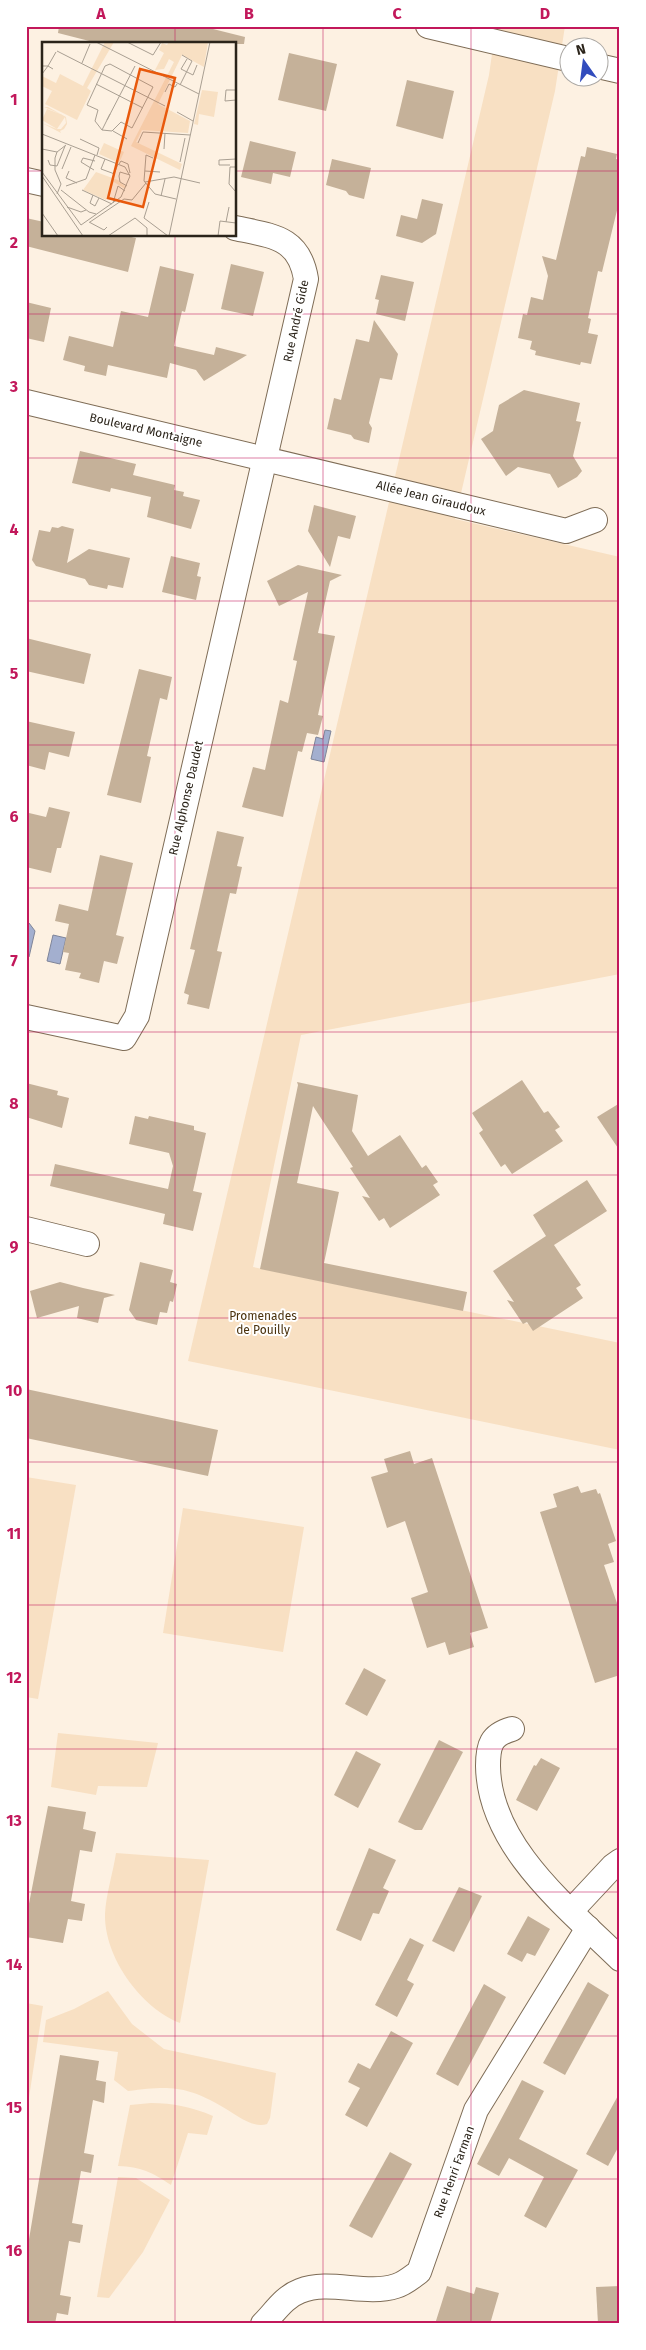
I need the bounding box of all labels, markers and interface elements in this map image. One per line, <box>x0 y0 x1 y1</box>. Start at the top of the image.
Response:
text: A <box>95 4 106 23</box>
text: B <box>244 4 254 23</box>
text: C <box>392 4 402 23</box>
text: D <box>540 4 550 23</box>
north arrow <box>558 38 608 88</box>
text: N <box>574 40 588 59</box>
inset map <box>42 42 236 236</box>
text: 1 <box>10 90 18 109</box>
text: 2 <box>10 233 18 252</box>
street label: Rue André Gide <box>280 279 312 363</box>
text: 3 <box>9 377 18 396</box>
street label: Boulevard Montaigne <box>88 410 204 450</box>
street label: Allée Jean Giraudoux <box>375 478 487 518</box>
text: 4 <box>9 520 19 539</box>
text: 5 <box>10 664 19 683</box>
street label: Rue Alphonse Daudet <box>166 739 206 857</box>
text: 6 <box>9 807 19 826</box>
text: 7 <box>10 951 18 970</box>
text: 8 <box>9 1094 19 1113</box>
text: 9 <box>10 1237 19 1256</box>
park label: Promenades de Pouilly <box>229 1309 297 1337</box>
text: 10 <box>6 1381 22 1400</box>
text: 11 <box>7 1524 21 1543</box>
text: 12 <box>6 1668 22 1687</box>
text: 13 <box>6 1811 22 1830</box>
text: 14 <box>6 1955 22 1974</box>
text: 15 <box>6 2098 22 2117</box>
street label: Rue Henri Farman <box>431 2124 477 2220</box>
text: 16 <box>6 2241 22 2260</box>

